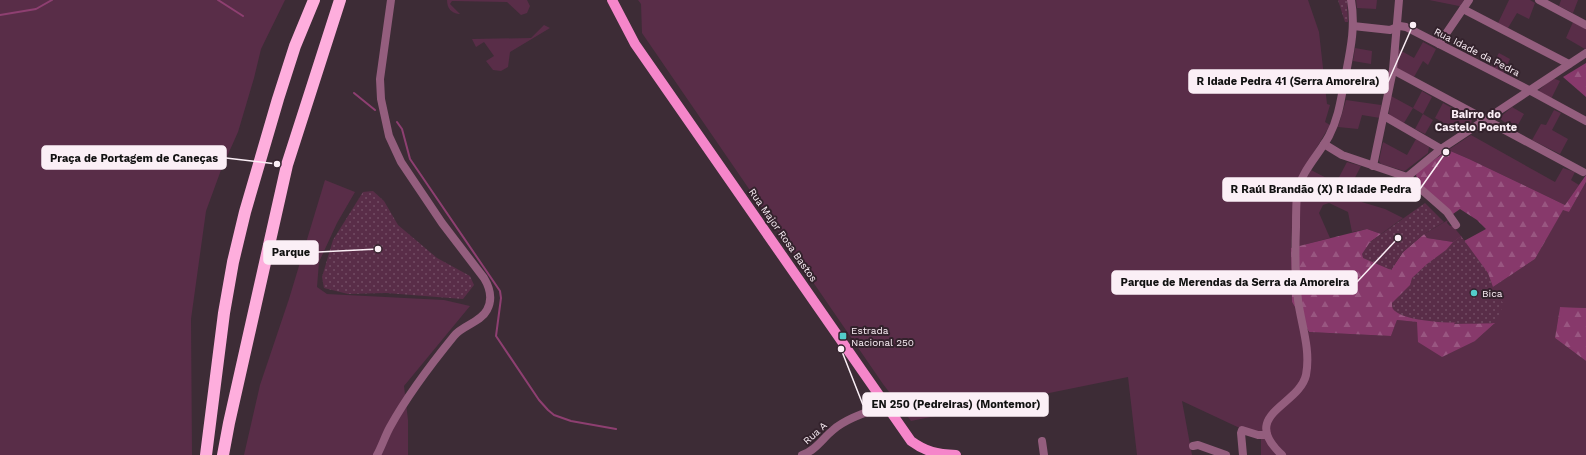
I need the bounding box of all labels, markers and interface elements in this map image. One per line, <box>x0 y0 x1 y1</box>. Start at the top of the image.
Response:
street label: Rua Idade da Pedra <box>1432 26 1522 79</box>
callout: R Idade Pedra 41 (Serra Amoreira) <box>1189 70 1388 93</box>
text: R Idade Pedra 41 (Serra Amoreira) <box>1196 75 1380 88</box>
district label: Bairro do Castelo Poente <box>1435 108 1517 134</box>
callout: Praça de Portagem de Caneças <box>42 146 226 169</box>
text: Praça de Portagem de Caneças <box>50 152 218 165</box>
callout: R Raúl Brandão (X) R Idade Pedra <box>1223 178 1420 201</box>
text: R Raúl Brandão (X) R Idade Pedra <box>1231 183 1412 196</box>
street label: Rua Major Rosa Bastos <box>747 186 819 284</box>
callout: Parque <box>264 241 318 264</box>
text: Parque <box>272 246 310 259</box>
callout: Parque de Merendas da Serra da Amoreira <box>1112 271 1357 294</box>
text: Parque de Merendas da Serra da Amoreira <box>1121 276 1350 289</box>
marker: Bica <box>1469 288 1479 298</box>
place label: Bica <box>1482 288 1503 299</box>
place label: Estrada Nacional 250 <box>851 325 914 348</box>
marker: Estrada Nacional 250 <box>838 331 848 341</box>
callout: EN 250 (Pedreiras) (Montemor) <box>863 393 1048 416</box>
text: EN 250 (Pedreiras) (Montemor) <box>871 398 1041 411</box>
street label: Rua A <box>801 419 829 446</box>

